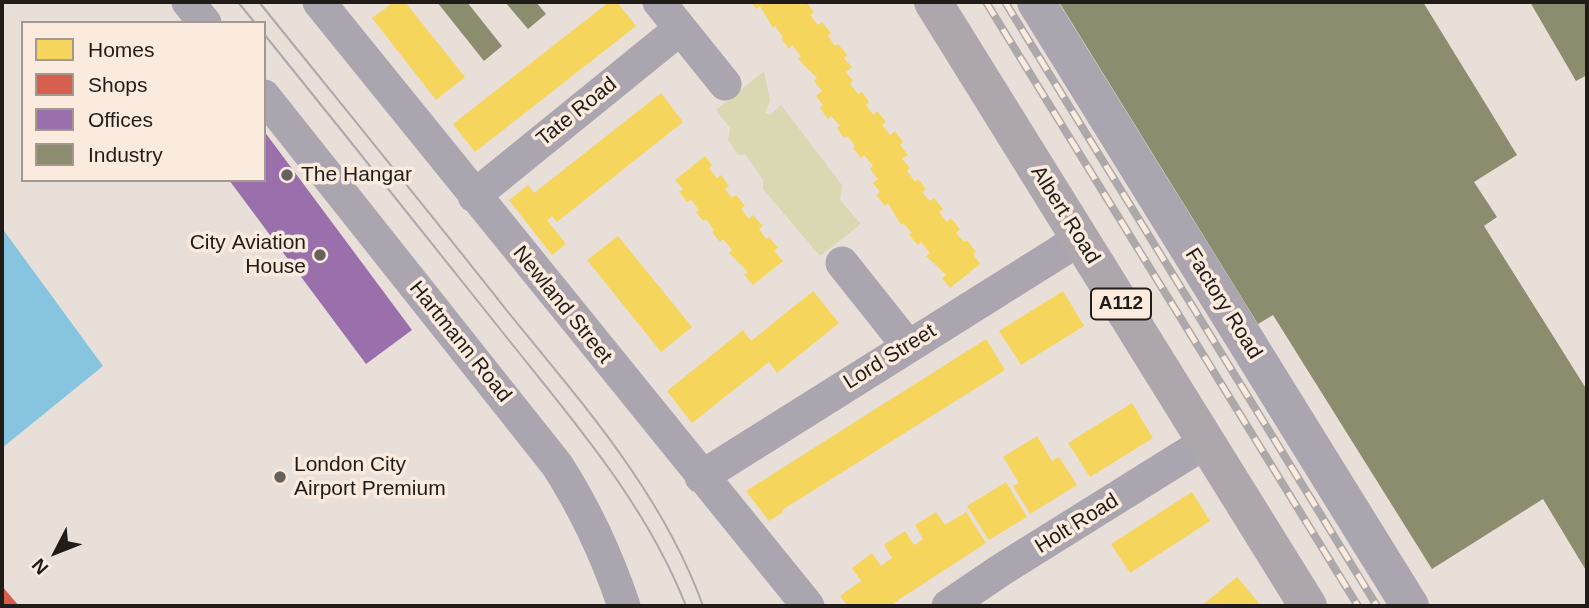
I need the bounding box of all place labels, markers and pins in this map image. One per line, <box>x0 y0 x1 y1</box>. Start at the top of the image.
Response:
place label: The Hangar <box>301 162 412 188</box>
marker: The Hangar <box>279 167 295 183</box>
place label: City Aviation House <box>190 230 306 280</box>
marker: City Aviation House <box>312 247 328 263</box>
place label: London City Airport Premium <box>294 452 446 502</box>
marker: London City Airport Premium <box>272 469 288 485</box>

